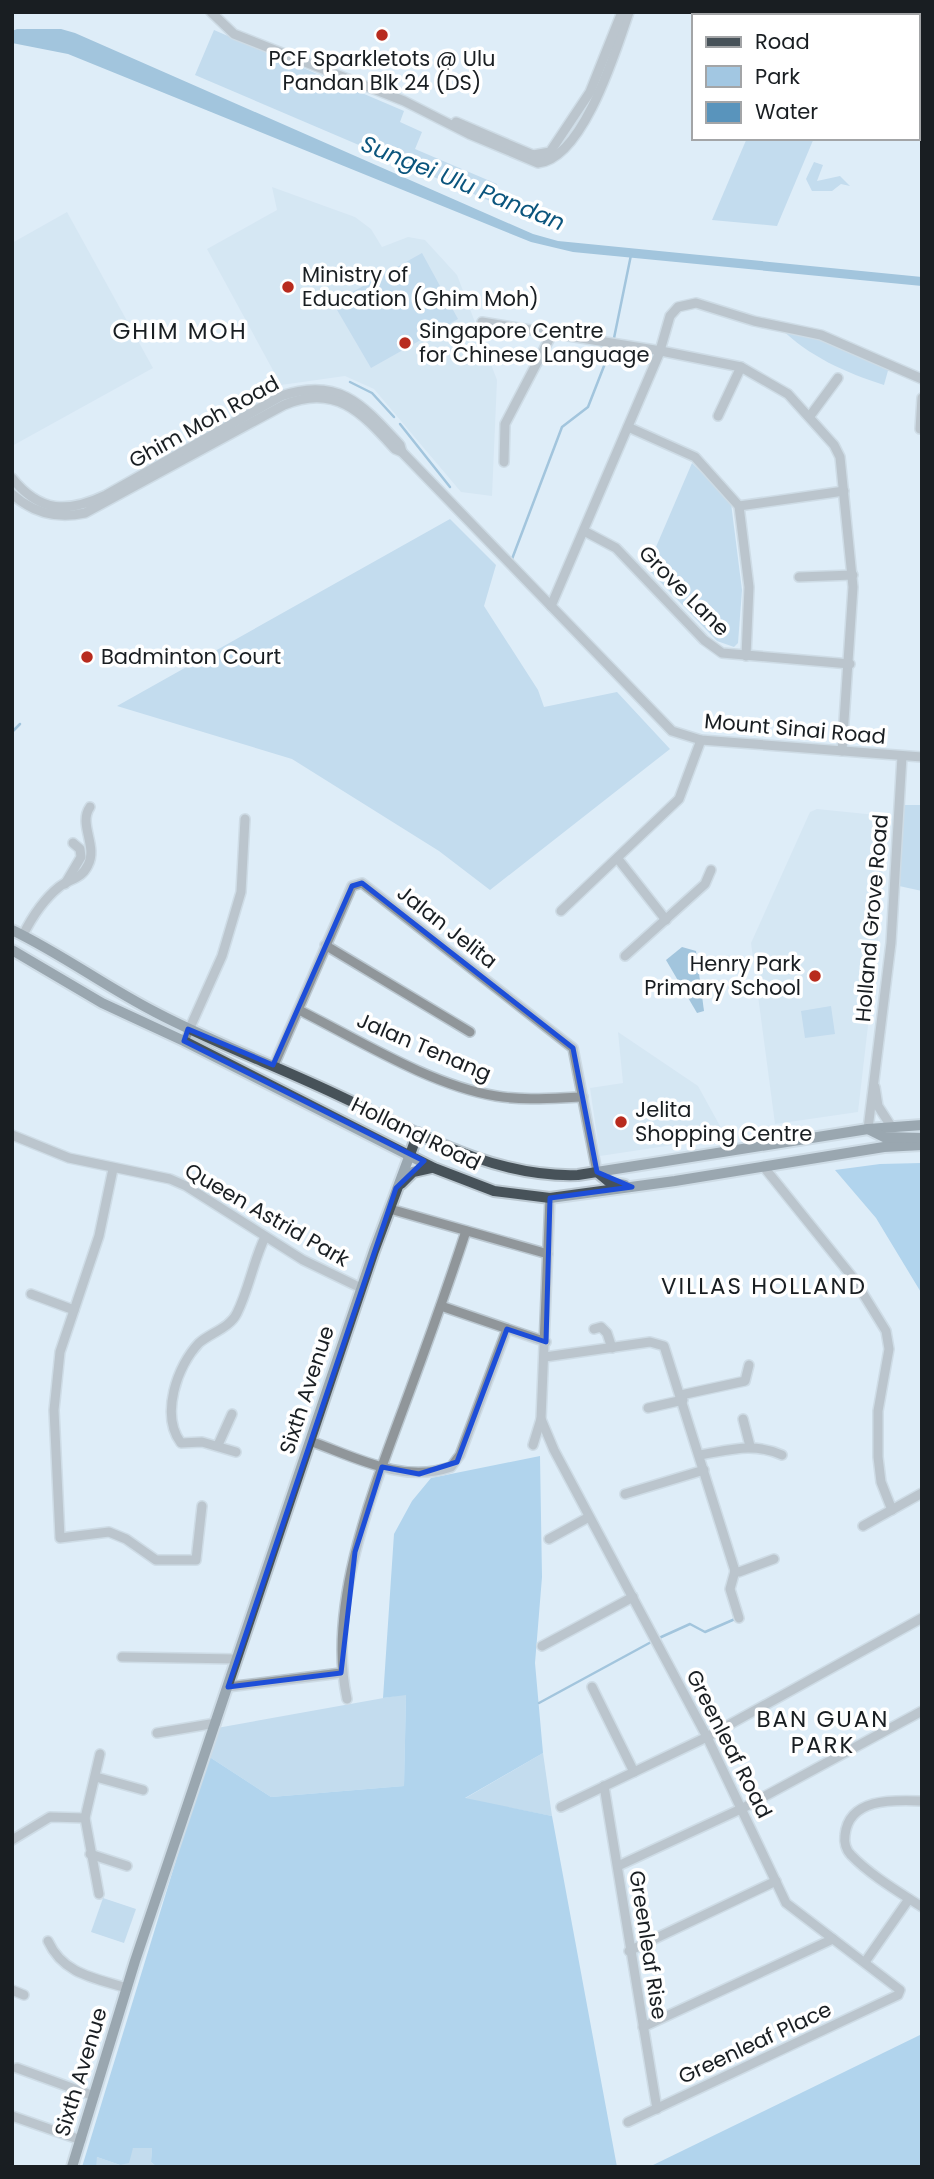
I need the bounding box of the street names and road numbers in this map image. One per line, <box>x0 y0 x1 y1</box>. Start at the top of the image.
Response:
street label: Ghim Moh Road <box>124 368 284 475</box>
street label: Grove Lane <box>632 539 736 643</box>
street label: Mount Sinai Road <box>703 706 887 751</box>
street label: Holland Grove Road <box>848 813 895 1023</box>
street label: Jalan Jelita <box>391 878 504 975</box>
street label: Jalan Tenang <box>353 1005 496 1088</box>
street label: Holland Road <box>347 1090 486 1177</box>
street label: Queen Astrid Park <box>180 1156 355 1274</box>
street label: Sixth Avenue <box>272 1322 341 1458</box>
street label: Greenleaf Road <box>679 1665 779 1823</box>
street label: Greenleaf Rise <box>622 1868 675 2021</box>
street label: Greenleaf Place <box>674 1994 836 2091</box>
street label: Sixth Avenue <box>47 2004 114 2140</box>

